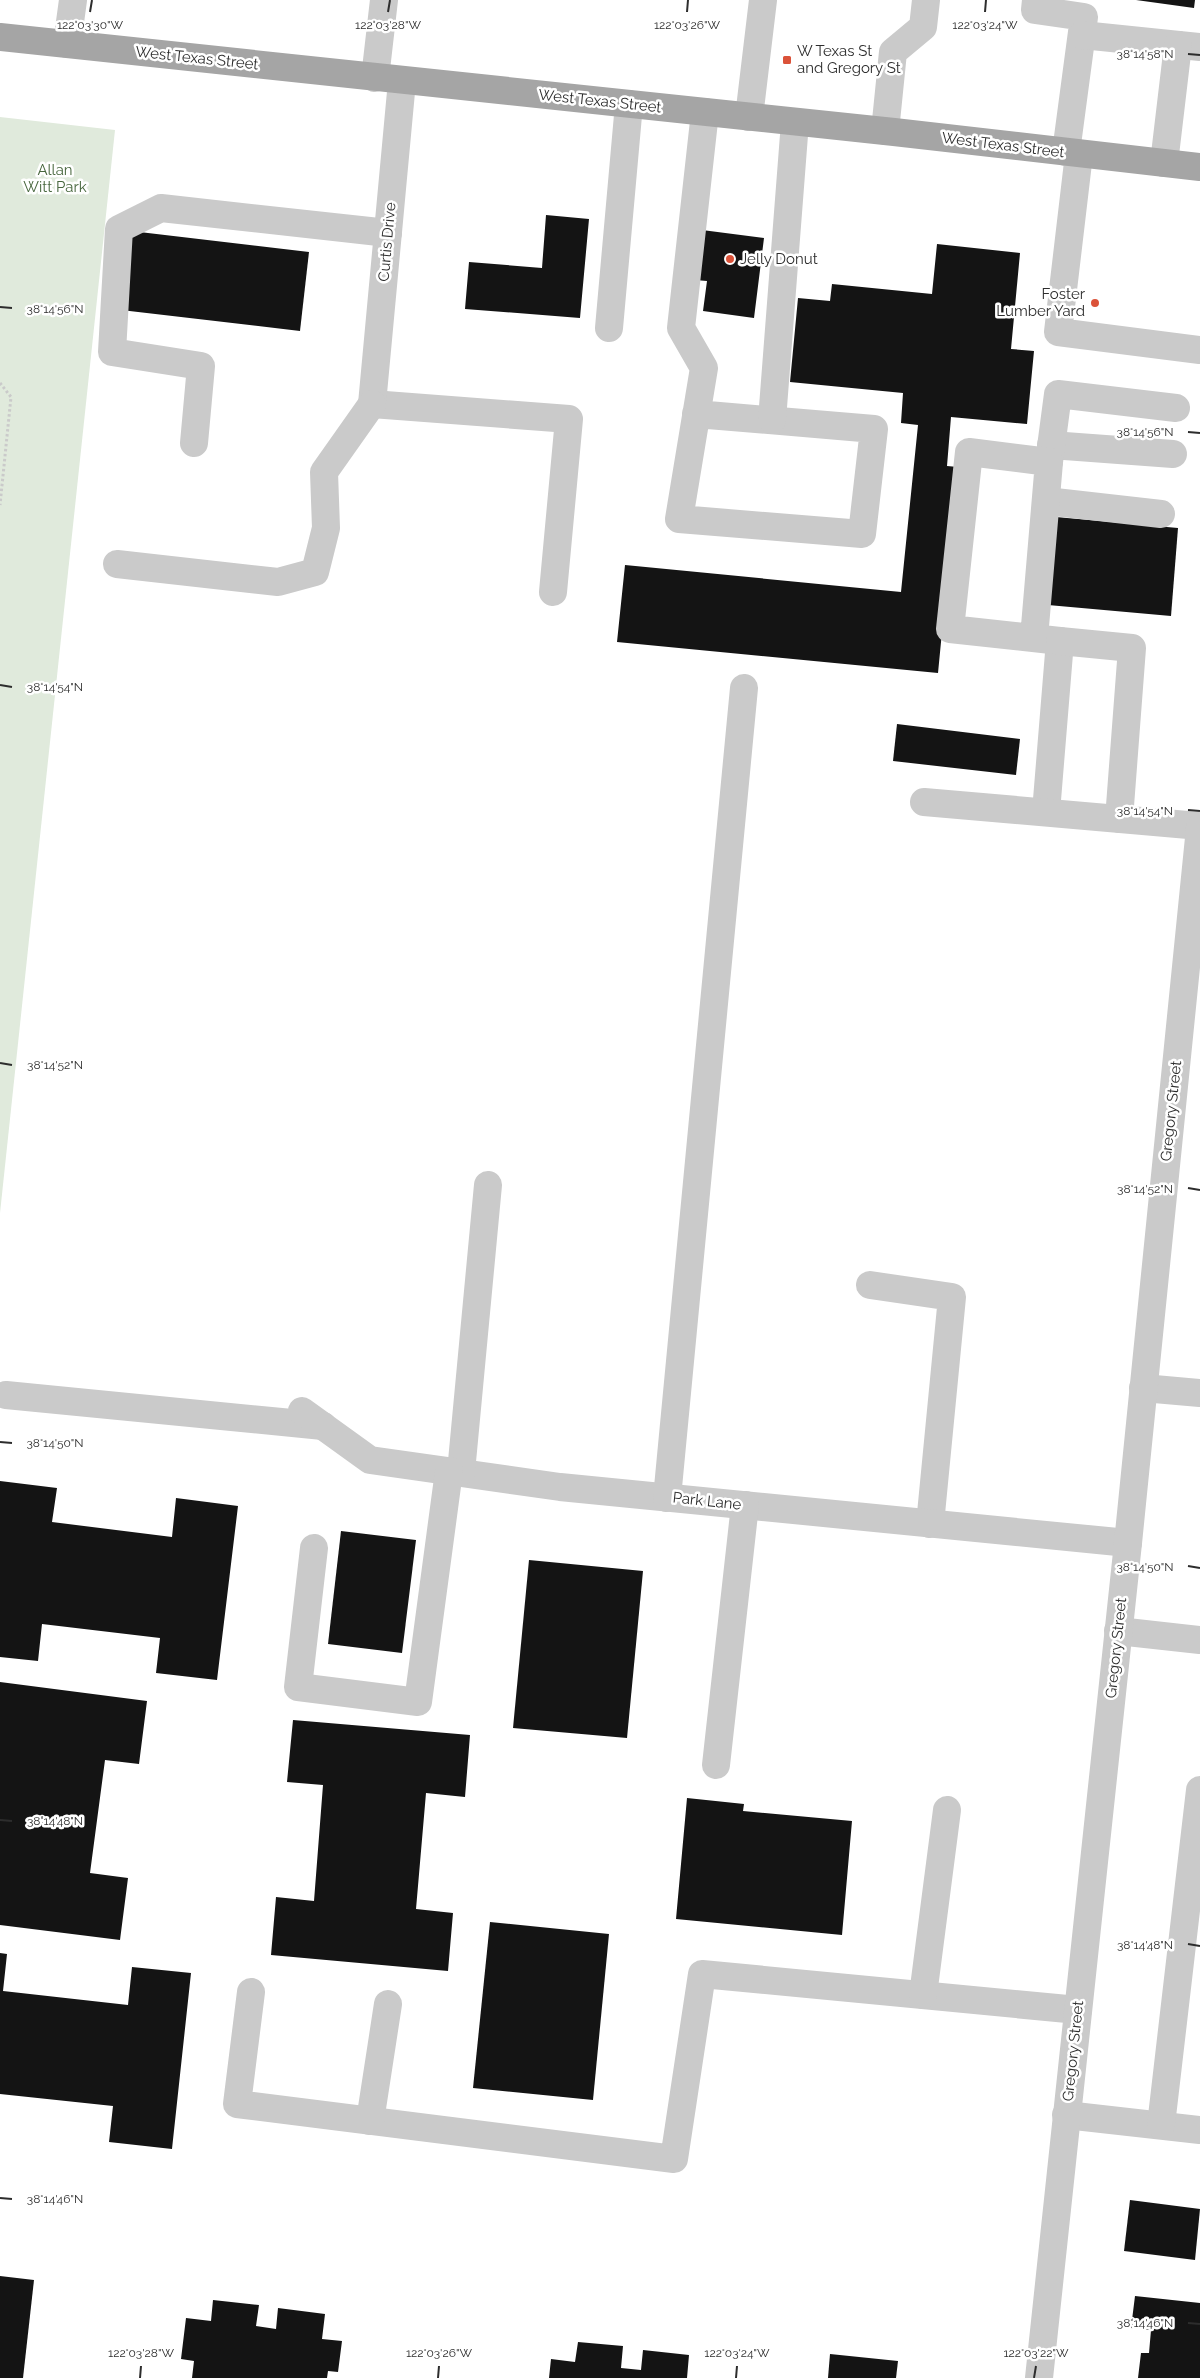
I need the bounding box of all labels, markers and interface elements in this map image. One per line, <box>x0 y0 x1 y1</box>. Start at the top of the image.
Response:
text: 122°03'30"W <box>57 18 124 32</box>
text: 122°03'28"W <box>355 18 421 32</box>
text: 122°03'26"W <box>654 18 720 32</box>
text: 122°03'24"W <box>952 18 1018 32</box>
place label: W Texas St and Gregory St <box>797 42 901 77</box>
street label: West Texas Street <box>135 43 259 73</box>
text: 38°14'58"N <box>1117 47 1173 61</box>
marker: W Texas St and Gregory St <box>781 54 793 66</box>
street label: West Texas Street <box>538 86 662 116</box>
street label: West Texas Street <box>941 129 1065 161</box>
park label: Allan Witt Park <box>23 161 87 196</box>
street label: Curtis Drive <box>375 201 399 282</box>
place label: Jelly Donut <box>740 250 818 268</box>
marker: Jelly Donut <box>724 253 736 265</box>
place label: Foster Lumber Yard <box>996 285 1086 320</box>
marker: Foster Lumber Yard <box>1089 297 1101 309</box>
text: 38°14'56"N <box>26 302 84 316</box>
text: 38°14'56"N <box>1116 425 1174 439</box>
text: 38°14'54"N <box>27 680 83 694</box>
text: 38°14'54"N <box>1117 804 1173 818</box>
text: 38°14'52"N <box>27 1058 83 1072</box>
street label: Gregory Street <box>1157 1060 1185 1162</box>
text: 38°14'52"N <box>1117 1182 1173 1196</box>
text: 38°14'50"N <box>26 1436 84 1450</box>
street label: Park Lane <box>672 1488 742 1514</box>
text: 38°14'50"N <box>1116 1560 1174 1574</box>
street label: Gregory Street <box>1102 1597 1130 1699</box>
text: 38°14'48"N <box>27 1814 83 1828</box>
text: 38°14'48"N <box>1117 1938 1173 1952</box>
street label: Gregory Street <box>1059 2000 1087 2102</box>
text: 38°14'46"N <box>27 2192 83 2206</box>
text: 38°14'46"N <box>1117 2316 1173 2330</box>
text: 122°03'28"W <box>108 2346 174 2360</box>
text: 122°03'26"W <box>406 2346 472 2360</box>
text: 122°03'24"W <box>704 2346 770 2360</box>
text: 122°03'22"W <box>1003 2346 1069 2360</box>

